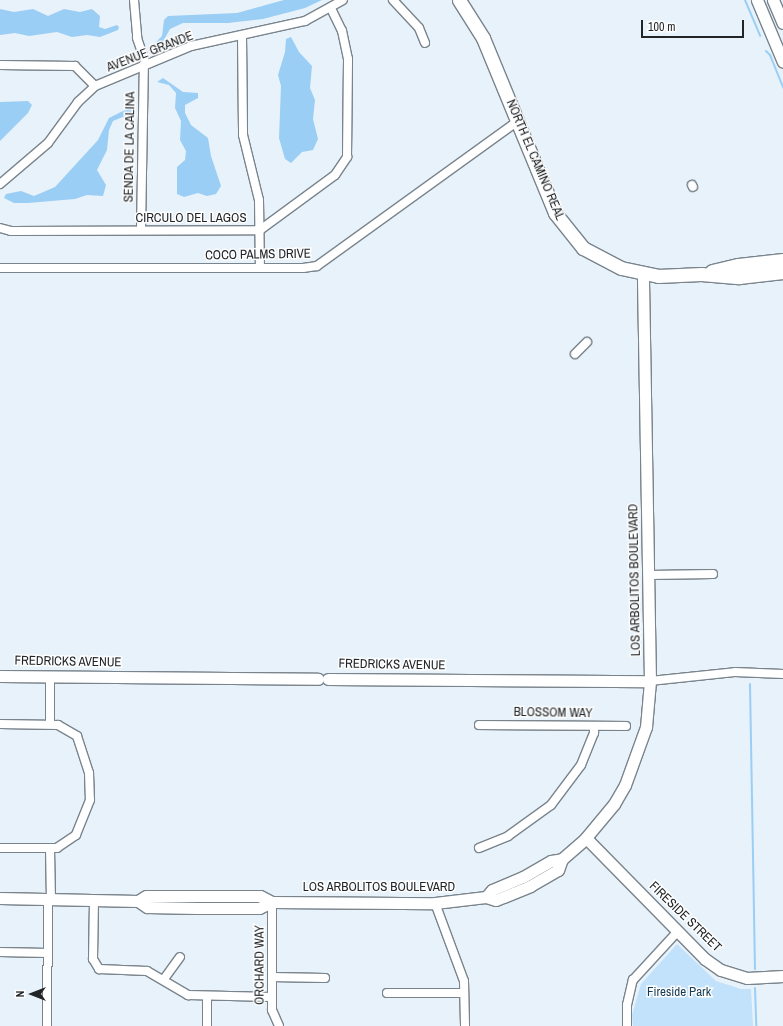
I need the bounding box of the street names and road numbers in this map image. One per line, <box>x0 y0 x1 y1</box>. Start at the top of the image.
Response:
street label: AVENUE GRANDE <box>104 28 196 76</box>
street label: SENDA DE LA CALINA <box>121 91 139 203</box>
street label: NORTH EL CAMINO REAL <box>502 97 568 223</box>
street label: CIRCULO DEL LAGOS <box>135 210 247 226</box>
street label: COCO PALMS DRIVE <box>205 246 311 264</box>
street label: LOS ARBOLITOS BOULEVARD <box>626 503 644 657</box>
street label: FREDRICKS AVENUE <box>14 653 122 671</box>
street label: FREDRICKS AVENUE <box>338 656 446 674</box>
street label: BLOSSOM WAY <box>513 705 593 721</box>
street label: LOS ARBOLITOS BOULEVARD <box>302 879 456 895</box>
street label: FIRESIDE STREET <box>646 879 724 955</box>
street label: ORCHARD WAY <box>252 925 268 1005</box>

